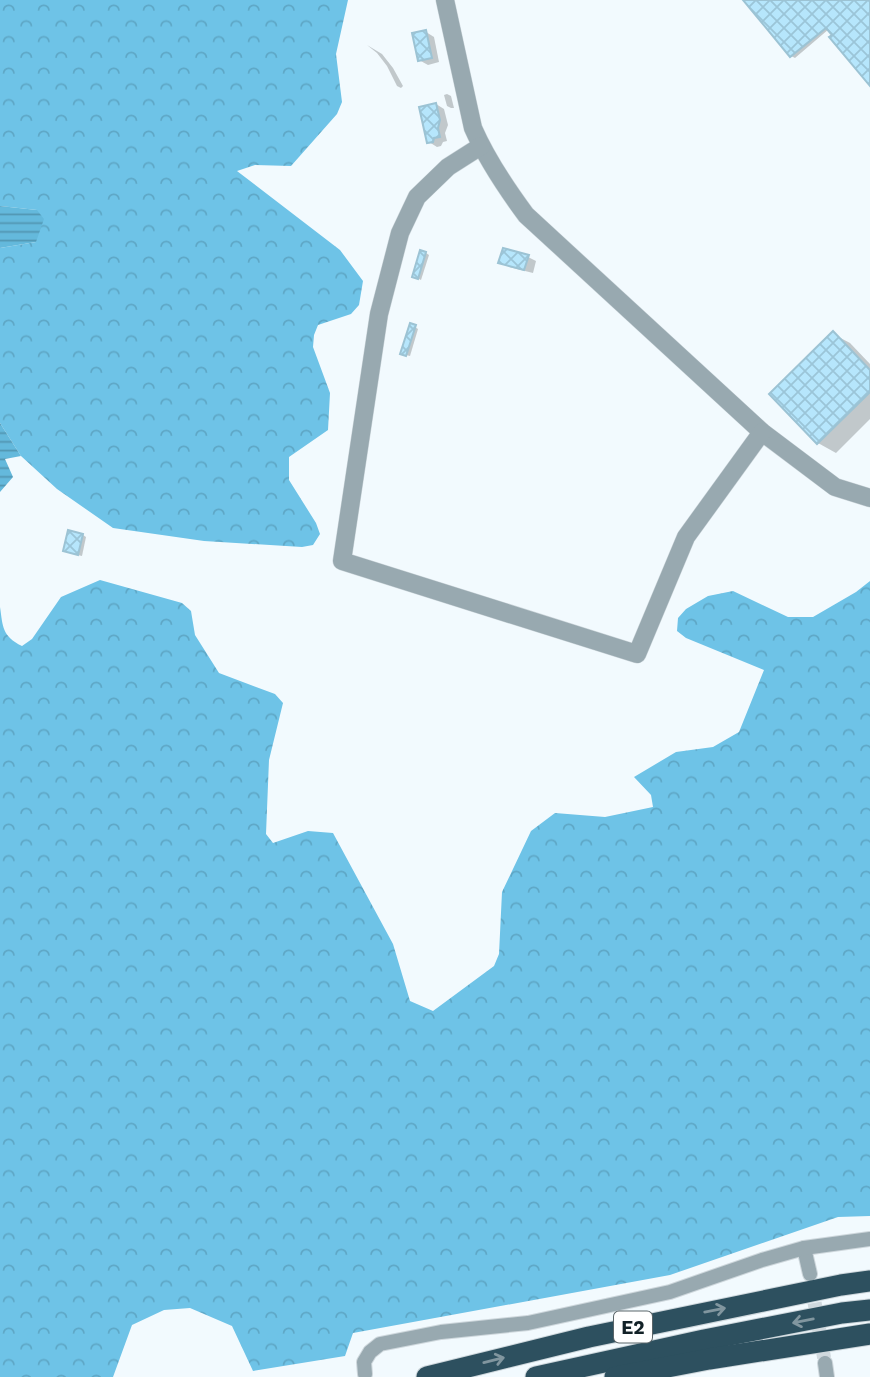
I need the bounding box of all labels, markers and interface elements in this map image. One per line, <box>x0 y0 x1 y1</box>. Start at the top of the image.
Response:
one-way arrow <box>703 1303 726 1316</box>
road number: E2 <box>614 1312 652 1343</box>
one-way arrow <box>792 1315 815 1328</box>
one-way arrow <box>482 1353 504 1366</box>

